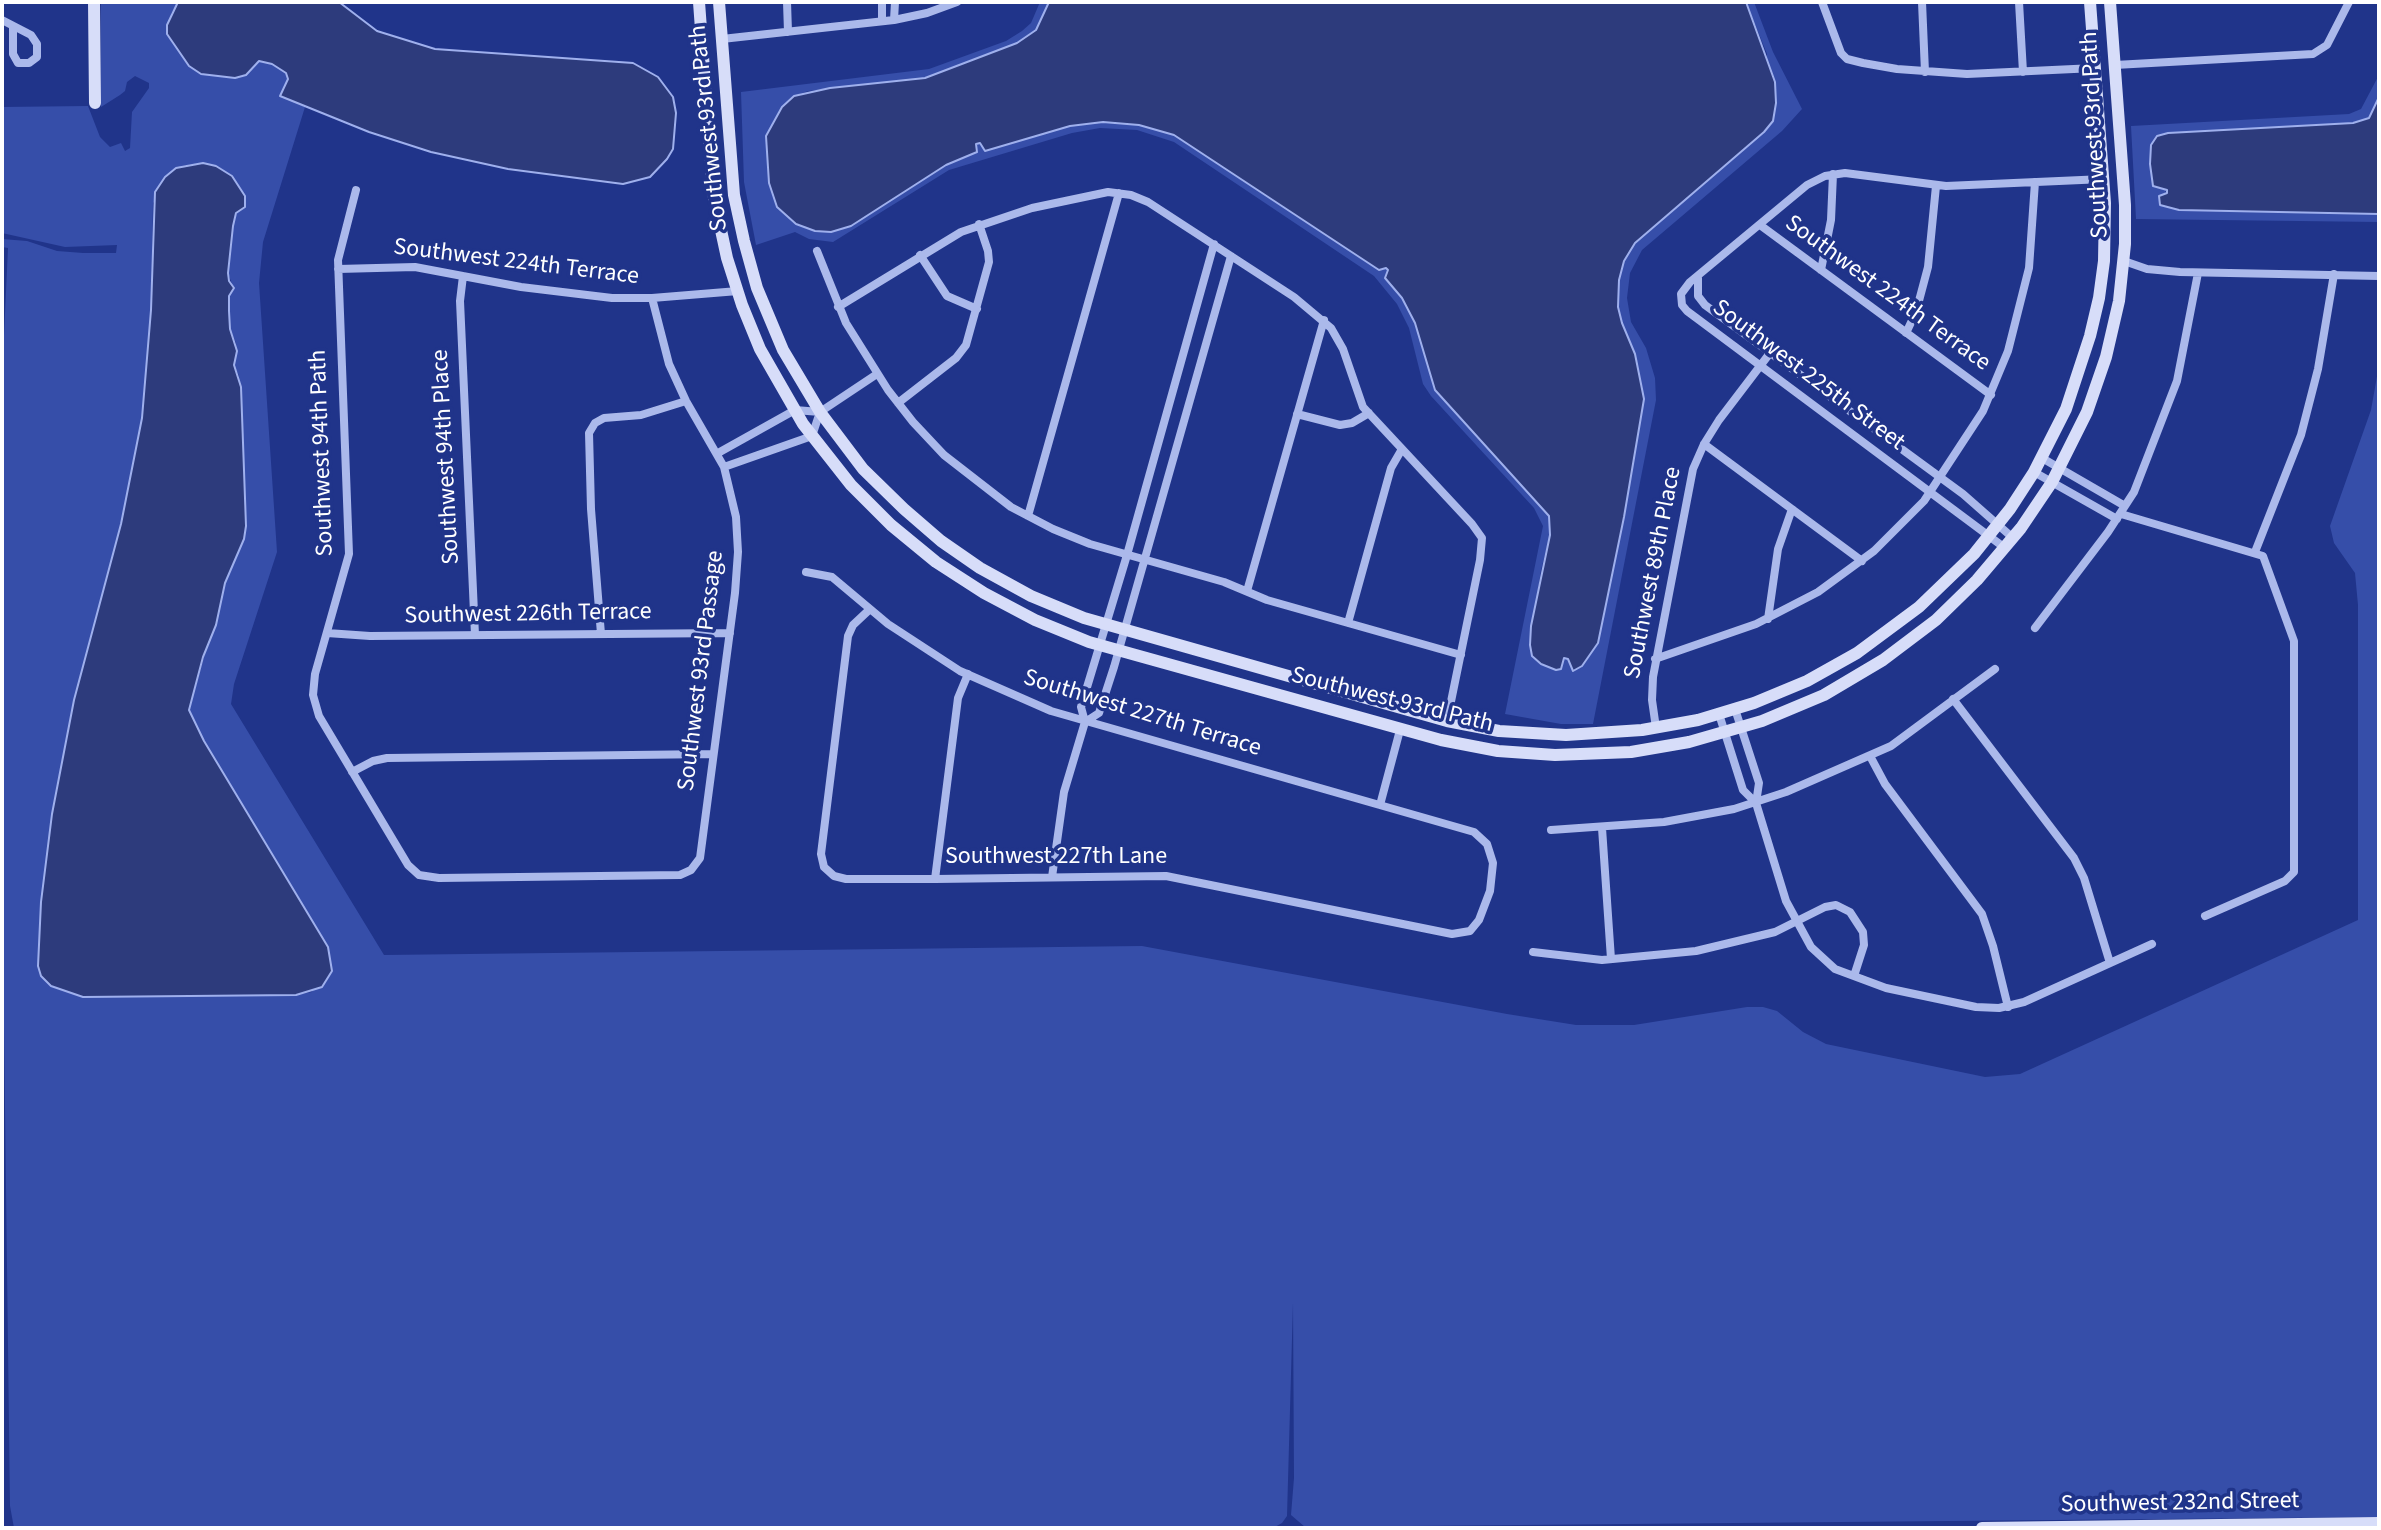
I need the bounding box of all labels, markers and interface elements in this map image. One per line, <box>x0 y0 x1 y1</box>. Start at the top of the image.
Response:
street label: Southwest 93rd Path <box>685 23 735 233</box>
street label: Southwest 93rd Path <box>2076 31 2116 239</box>
street label: Southwest 224th Terrace <box>1779 210 1995 378</box>
street label: Southwest 224th Terrace <box>392 234 640 292</box>
street label: Southwest 225th Street <box>1706 294 1910 458</box>
street label: Southwest 94th Path <box>305 349 341 557</box>
street label: Southwest 94th Place <box>427 349 467 565</box>
street label: Southwest 89th Place <box>1619 464 1689 682</box>
street label: Southwest 93rd Passage <box>673 549 731 793</box>
street label: Southwest 226th Terrace <box>404 598 652 632</box>
street label: Southwest 93rd Path <box>1288 662 1496 740</box>
street label: Southwest 227th Terrace <box>1020 664 1264 764</box>
street label: Southwest 227th Lane <box>945 844 1167 872</box>
street label: Southwest 232nd Street <box>2060 1488 2300 1520</box>

